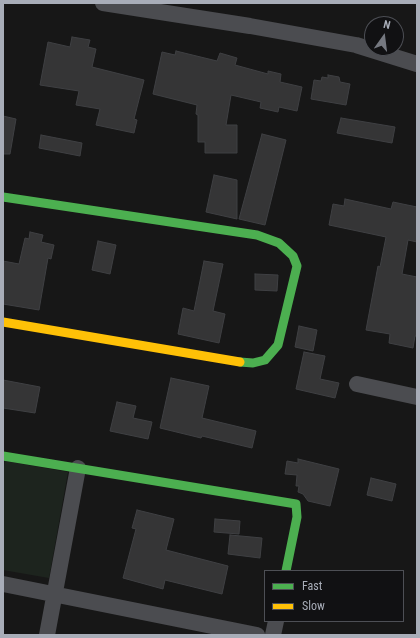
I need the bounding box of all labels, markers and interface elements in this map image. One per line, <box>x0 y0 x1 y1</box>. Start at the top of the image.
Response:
north arrow <box>364 16 404 56</box>
text: N <box>382 18 392 32</box>
legend <box>264 570 404 622</box>
text: Fast <box>302 579 322 593</box>
text: Slow <box>302 599 325 613</box>

